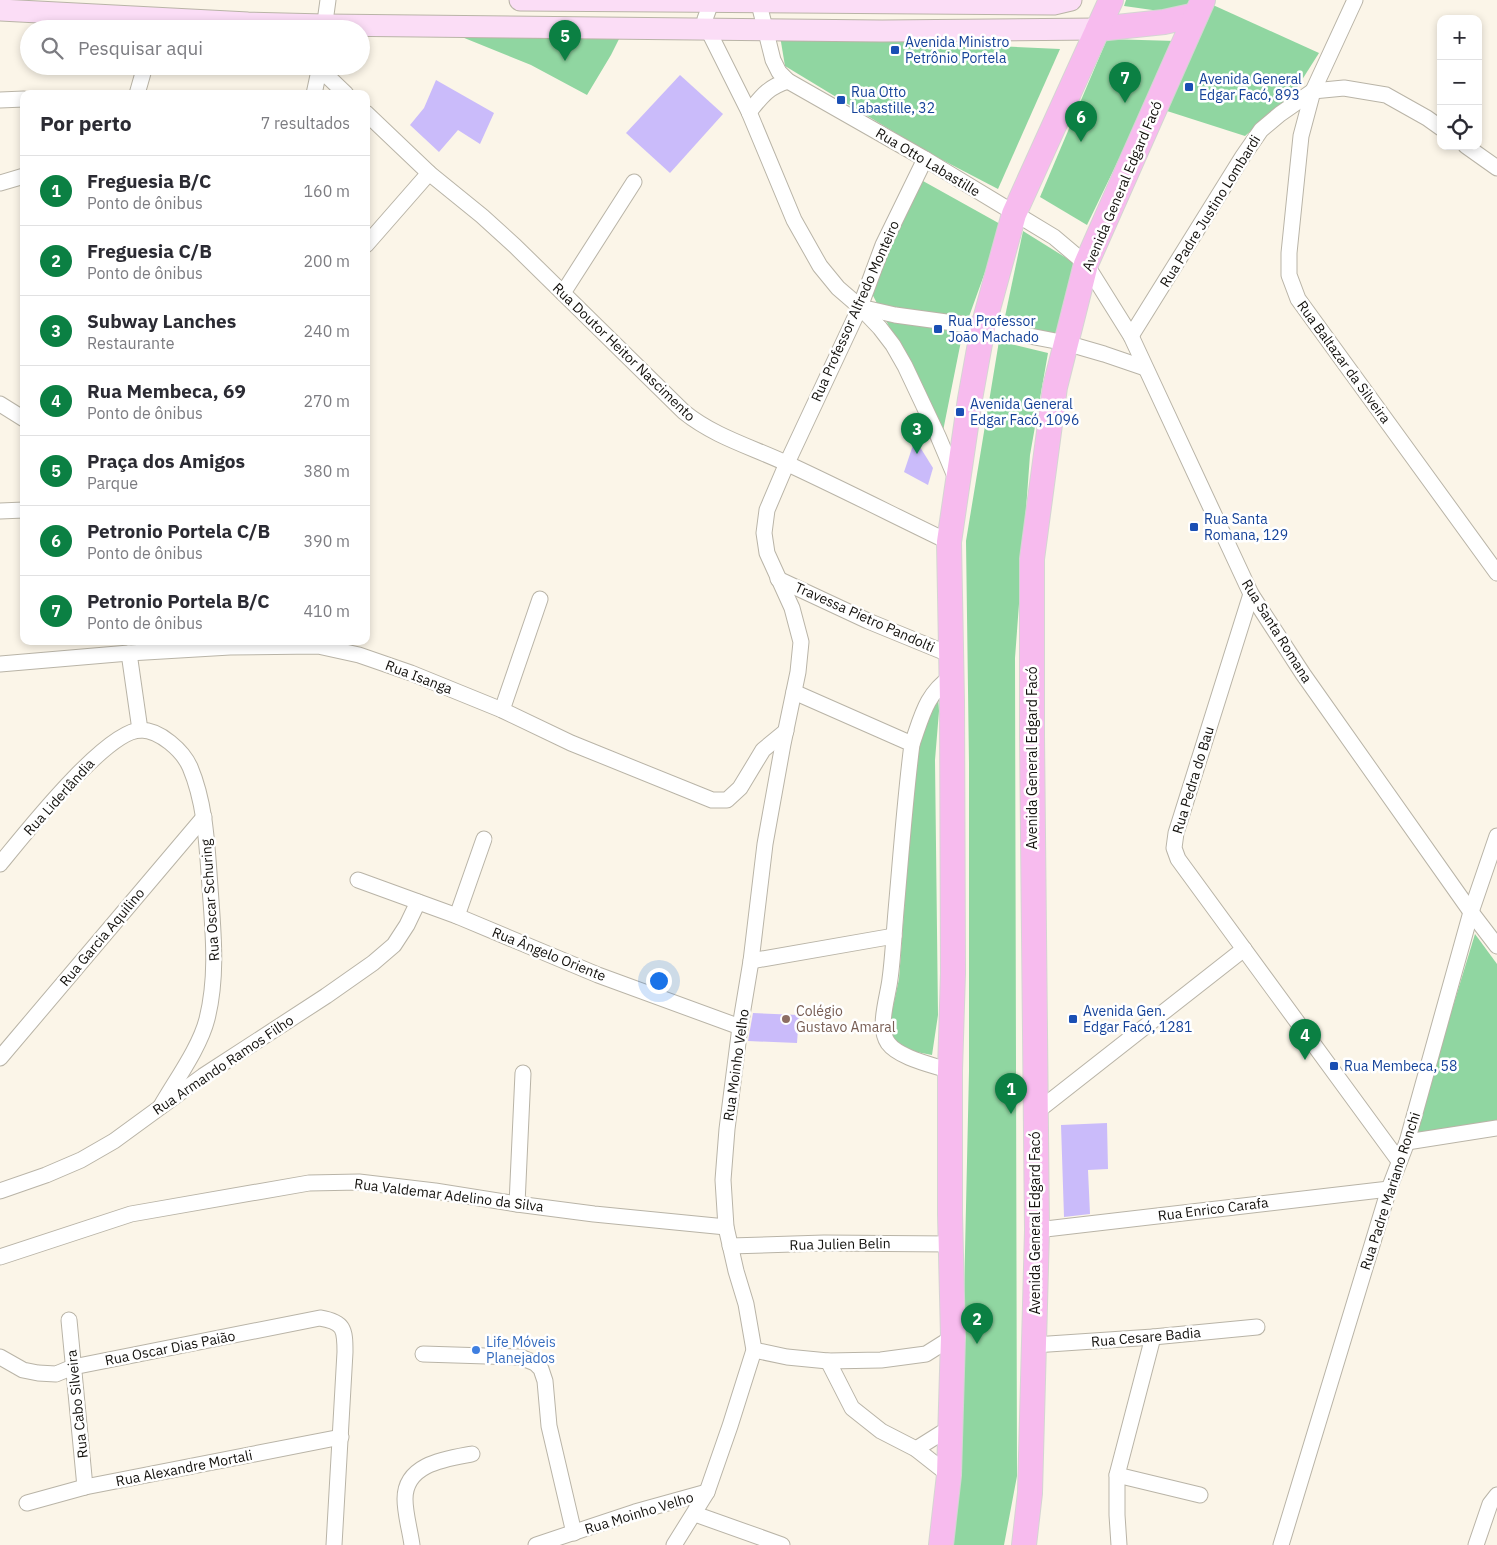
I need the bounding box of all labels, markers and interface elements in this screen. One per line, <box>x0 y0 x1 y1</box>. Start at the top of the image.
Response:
map controls <box>1437 15 1482 150</box>
button: + <box>1437 15 1482 60</box>
search box <box>20 20 370 75</box>
pin: 5 <box>549 20 581 61</box>
place label: Avenida Ministro Petrônio Portela <box>905 33 1010 67</box>
icon: search <box>38 34 66 62</box>
text: Pesquisar aqui <box>78 36 203 60</box>
marker: Avenida Ministro Petrônio Portela <box>889 44 901 56</box>
button: − <box>1437 60 1482 105</box>
pin: 7 <box>1109 62 1141 103</box>
place label: Avenida General Edgar Facó, 893 <box>1199 70 1302 104</box>
marker: Avenida General Edgar Facó, 893 <box>1183 81 1195 93</box>
place label: Rua Otto Labastille, 32 <box>851 83 935 117</box>
marker: Rua Otto Labastille, 32 <box>835 94 847 106</box>
street label: Avenida General Edgard Facó <box>1078 98 1166 274</box>
pin: 6 <box>1065 101 1097 142</box>
button: locate <box>1437 105 1482 150</box>
text: Por perto <box>40 109 132 137</box>
text: 7 resultados <box>261 113 350 133</box>
street label: Rua Otto Labastille <box>872 124 984 200</box>
street label: Rua Padre Justino Lombardi <box>1156 132 1264 290</box>
text: Freguesia B/C <box>87 169 211 193</box>
text: 1 <box>51 181 61 201</box>
text: 160 m <box>303 181 350 201</box>
text: Ponto de ônibus <box>87 193 203 213</box>
street label: Rua Professor Alfredo Monteiro <box>807 218 903 404</box>
text: Freguesia C/B <box>87 239 212 263</box>
text: 2 <box>51 251 61 271</box>
text: 200 m <box>303 251 350 271</box>
text: Ponto de ônibus <box>87 263 203 283</box>
street label: Rua Doutor Heitor Nascimento <box>549 279 699 425</box>
street label: Rua Baltazar da Silveira <box>1293 297 1395 427</box>
text: Subway Lanches <box>87 309 236 333</box>
place label: Rua Professor João Machado <box>948 312 1039 346</box>
text: 3 <box>51 321 61 341</box>
text: 240 m <box>303 321 350 341</box>
marker: Rua Professor João Machado <box>932 323 944 335</box>
text: Restaurante <box>87 333 175 353</box>
text: Rua Membeca, 69 <box>87 379 246 403</box>
text: 4 <box>51 391 61 411</box>
text: 270 m <box>303 391 350 411</box>
place label: Avenida General Edgar Facó, 1096 <box>970 395 1079 429</box>
text: Ponto de ônibus <box>87 403 203 423</box>
marker: Avenida General Edgar Facó, 1096 <box>954 406 966 418</box>
pin: 3 <box>901 413 933 454</box>
text: Praça dos Amigos <box>87 449 245 473</box>
text: 5 <box>51 461 61 481</box>
text: 380 m <box>303 461 350 481</box>
text: Parque <box>87 473 138 493</box>
place label: Rua Santa Romana, 129 <box>1204 510 1288 544</box>
text: Petronio Portela C/B <box>87 519 270 543</box>
marker: Rua Santa Romana, 129 <box>1188 521 1200 533</box>
text: 6 <box>51 531 61 551</box>
text: 390 m <box>303 531 350 551</box>
text: Ponto de ônibus <box>87 543 203 563</box>
street label: Rua Santa Romana <box>1238 576 1316 687</box>
street label: Travessa Pietro Pandolti <box>792 578 938 656</box>
text: Petronio Portela B/C <box>87 589 270 613</box>
text: 7 <box>51 601 61 621</box>
text: 410 m <box>303 601 350 621</box>
text: Ponto de ônibus <box>87 613 203 633</box>
street label: Rua Isanga <box>383 656 456 698</box>
street label: Avenida General Edgard Facó <box>1023 666 1041 850</box>
street label: Rua Pedra do Bau <box>1168 724 1218 836</box>
street label: Rua Liderlândia <box>20 754 99 839</box>
street label: Rua Oscar Schuring <box>197 838 223 962</box>
street label: Rua Garcia Aquilino <box>56 884 149 990</box>
street label: Rua Ângelo Oriente <box>489 923 609 985</box>
your location <box>646 968 672 994</box>
place label: Colégio Gustavo Amaral <box>796 1002 896 1036</box>
place label: Avenida Gen. Edgar Facó, 1281 <box>1083 1002 1192 1036</box>
street label: Rua Moinho Velho <box>719 1008 753 1122</box>
street label: Rua Armando Ramos Filho <box>149 1011 297 1119</box>
marker: Colégio Gustavo Amaral <box>780 1013 792 1025</box>
marker: Avenida Gen. Edgar Facó, 1281 <box>1067 1013 1079 1025</box>
pin: 4 <box>1289 1019 1321 1060</box>
place label: Rua Membeca, 58 <box>1344 1057 1457 1075</box>
marker: Rua Membeca, 58 <box>1328 1060 1340 1072</box>
pin: 1 <box>995 1073 1027 1114</box>
street label: Rua Padre Mariano Ronchi <box>1356 1110 1424 1272</box>
street label: Avenida General Edgard Facó <box>1026 1131 1044 1315</box>
street label: Rua Valdemar Adelino da Silva <box>353 1174 545 1216</box>
street label: Rua Enrico Carafa <box>1157 1193 1270 1225</box>
street label: Rua Julien Belin <box>789 1234 891 1254</box>
pin: 2 <box>961 1303 993 1344</box>
street label: Rua Cesare Badia <box>1090 1323 1202 1351</box>
street label: Rua Oscar Dias Paião <box>103 1326 237 1369</box>
place label: Life Móveis Planejados <box>486 1333 556 1367</box>
marker: Life Móveis Planejados <box>470 1344 482 1356</box>
street label: Rua Cabo Silveira <box>62 1348 92 1459</box>
street label: Rua Alexandre Mortali <box>114 1446 254 1490</box>
street label: Rua Moinho Velho <box>582 1488 696 1538</box>

